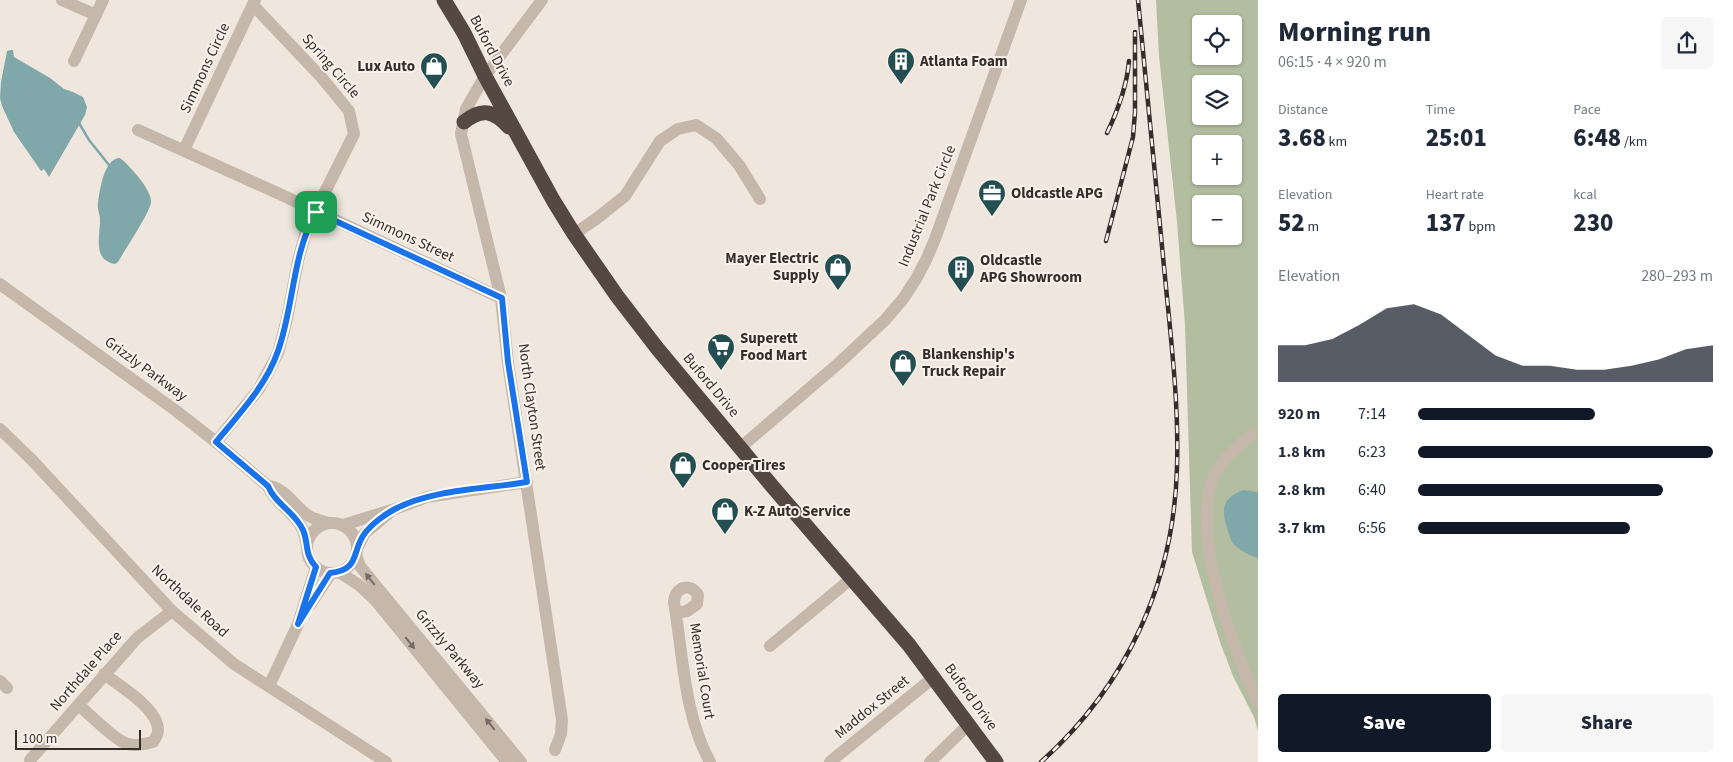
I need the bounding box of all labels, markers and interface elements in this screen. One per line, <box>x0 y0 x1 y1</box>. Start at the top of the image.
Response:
street label: Buford Drive <box>464 12 520 90</box>
text: Morning run <box>1278 12 1431 52</box>
map controls <box>1192 15 1242 245</box>
button: locate <box>1192 15 1242 65</box>
button: share <box>1661 17 1713 69</box>
street label: Simmons Circle <box>175 19 235 117</box>
street label: Spring Circle <box>297 29 365 103</box>
building icon: Atlanta Foam <box>886 46 916 85</box>
shop icon: Lux Auto <box>419 51 449 90</box>
place label: Atlanta Foam <box>919 51 1008 72</box>
text: 06:15 · 4 × 920 m <box>1278 51 1387 73</box>
place label: Lux Auto <box>357 56 415 77</box>
button: layers <box>1192 75 1242 125</box>
text: Distance <box>1278 100 1328 120</box>
text: Time <box>1426 100 1455 120</box>
text: Pace <box>1573 100 1601 120</box>
text: 3.68 <box>1278 120 1326 156</box>
text: 25:01 <box>1426 120 1487 156</box>
text: 6:48 <box>1573 120 1621 156</box>
text: km <box>1326 132 1347 152</box>
text: /km <box>1621 132 1647 152</box>
button: + <box>1192 135 1242 185</box>
street label: Industrial Park Circle <box>893 142 961 270</box>
office icon: Oldcastle APG <box>977 178 1007 217</box>
place label: Oldcastle APG <box>1011 183 1103 204</box>
text: Elevation <box>1278 185 1333 205</box>
text: Heart rate <box>1426 185 1484 205</box>
text: kcal <box>1573 185 1597 205</box>
pin <box>295 191 337 233</box>
button: − <box>1192 195 1242 245</box>
icon: arrive <box>302 198 330 226</box>
text: 52 <box>1278 205 1305 241</box>
text: 137 <box>1426 205 1466 241</box>
text: 230 <box>1573 205 1613 241</box>
street label: Simmons Street <box>358 206 458 268</box>
text: m <box>1305 217 1319 237</box>
text: bpm <box>1466 217 1496 237</box>
place label: Mayer Electric Supply <box>725 248 819 286</box>
place label: Oldcastle APG Showroom <box>979 250 1082 288</box>
shop icon: Mayer Electric Supply <box>823 252 853 291</box>
building icon: Oldcastle APG Showroom <box>946 254 976 293</box>
text: Elevation <box>1278 265 1340 287</box>
text: 280–293 m <box>1641 265 1713 287</box>
place label: Superett Food Mart <box>740 328 807 366</box>
street label: Grizzly Parkway <box>100 332 192 406</box>
supermarket icon: Superett Food Mart <box>706 332 736 371</box>
street label: North Clayton Street <box>513 342 551 472</box>
place label: Blankenship's Truck Repair <box>922 344 1015 382</box>
street label: Buford Drive <box>678 348 744 422</box>
shop icon: Blankenship's Truck Repair <box>888 348 918 387</box>
text: 920 m <box>1278 403 1320 425</box>
text: 7:14 <box>1358 403 1386 425</box>
text: 1.8 km <box>1278 441 1325 463</box>
text: 6:23 <box>1358 441 1386 463</box>
shop icon: Cooper Tires <box>668 450 698 489</box>
place label: Cooper Tires <box>702 455 786 476</box>
text: 2.8 km <box>1278 479 1325 501</box>
text: 6:40 <box>1358 479 1386 501</box>
shop icon: K-Z Auto Service <box>710 496 740 535</box>
place label: K-Z Auto Service <box>744 501 851 522</box>
text: 3.7 km <box>1278 517 1325 539</box>
text: 6:56 <box>1358 517 1386 539</box>
street label: Northdale Road <box>147 560 233 642</box>
one-way arrow <box>364 573 375 586</box>
street label: Grizzly Parkway <box>410 605 490 693</box>
street label: Memorial Court <box>684 621 720 721</box>
street label: Northdale Place <box>45 626 127 716</box>
one-way arrow <box>404 636 415 649</box>
street label: Buford Drive <box>940 659 1002 735</box>
street label: Maddox Street <box>830 670 914 744</box>
button: Save <box>1278 694 1491 752</box>
button: Share <box>1501 694 1713 752</box>
one-way arrow <box>485 718 496 731</box>
scale bar <box>15 727 141 750</box>
text: 100 m <box>22 729 57 749</box>

